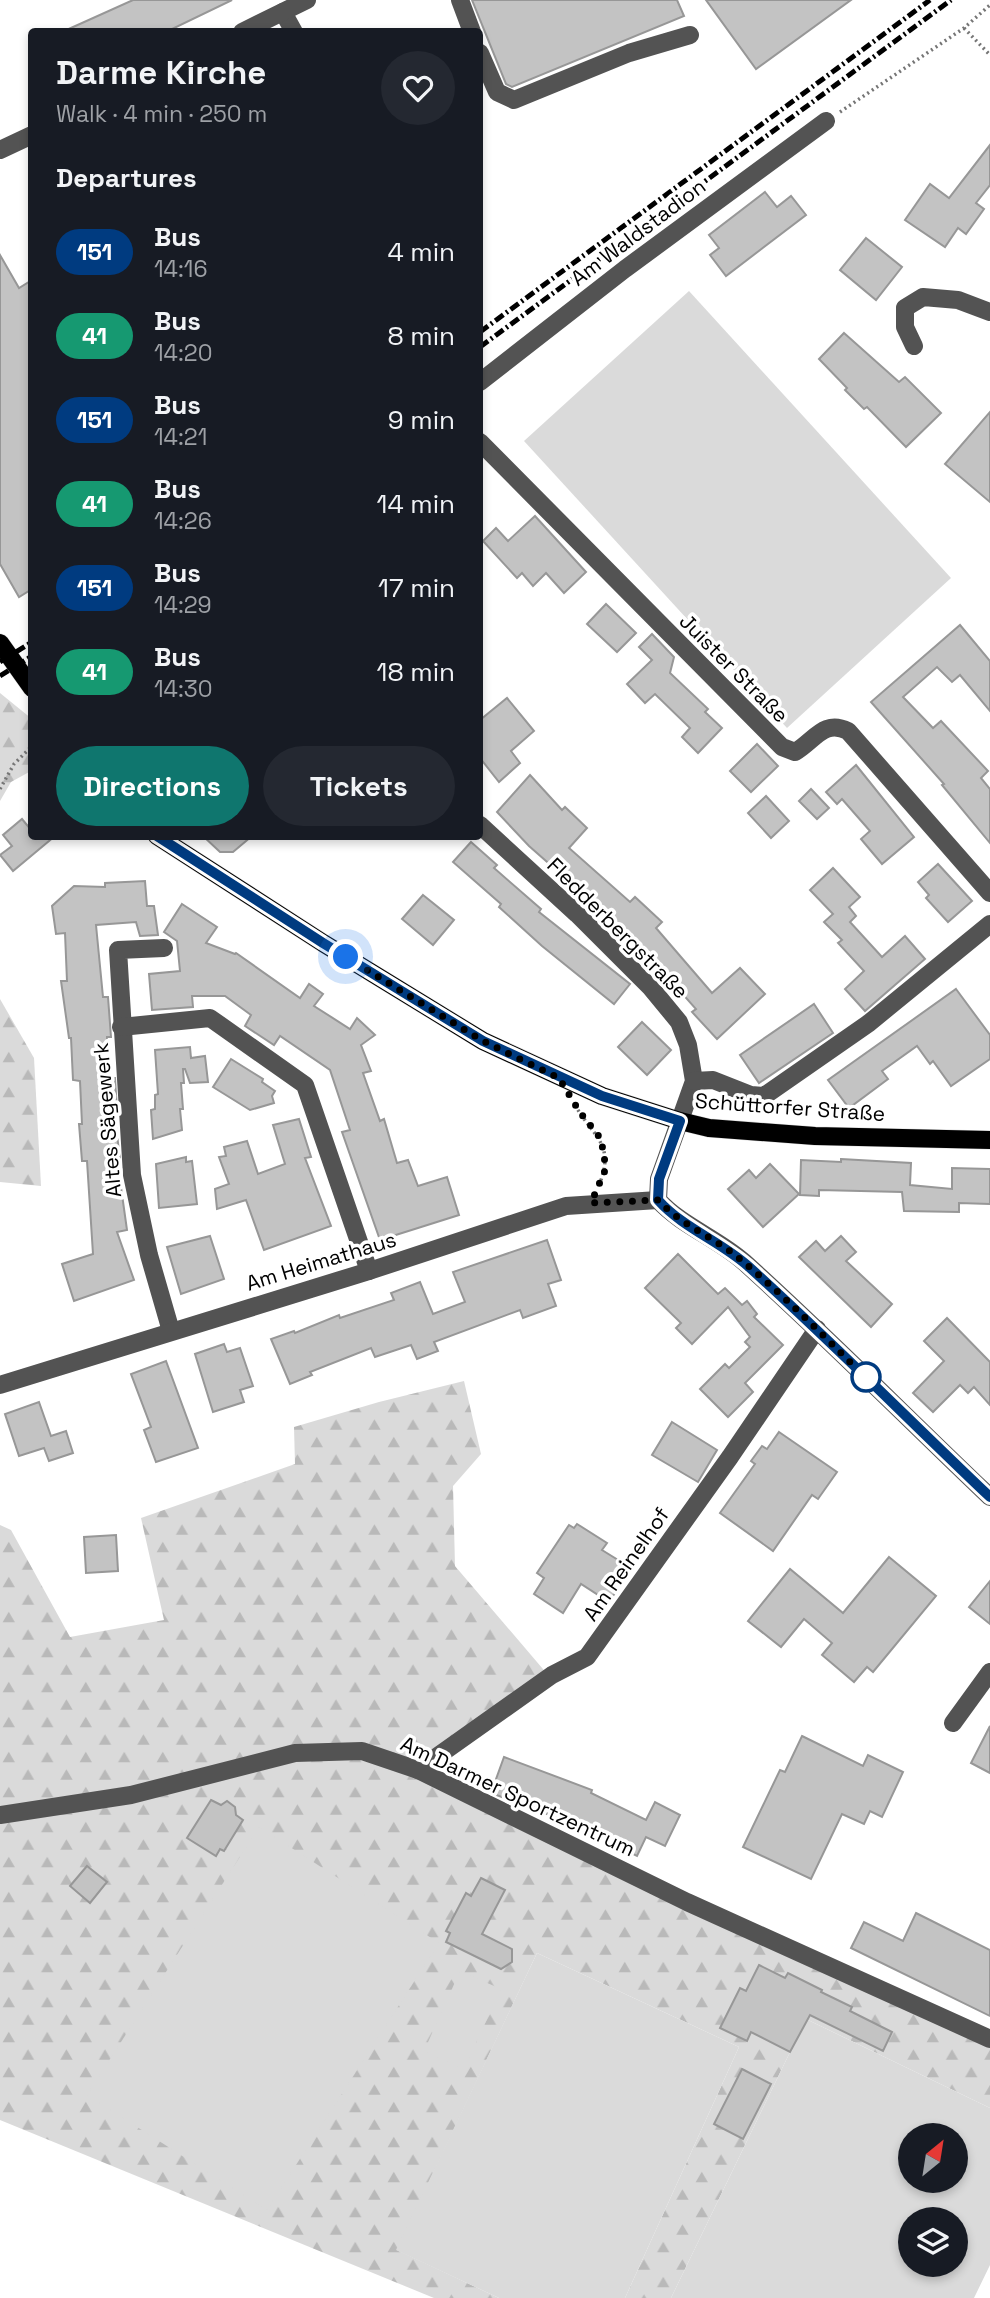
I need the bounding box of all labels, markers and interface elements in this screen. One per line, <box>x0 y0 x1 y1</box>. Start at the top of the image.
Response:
button: heart <box>381 51 455 125</box>
text: Darme Kirche <box>56 52 266 94</box>
text: Walk · 4 min · 250 m <box>56 99 267 129</box>
text: Departures <box>56 161 197 195</box>
street label: Am Waldstadion <box>565 172 711 292</box>
text: Bus <box>154 220 201 254</box>
text: 4 min <box>387 235 455 269</box>
text: 151 <box>77 236 112 267</box>
text: 14:16 <box>154 254 208 284</box>
text: Bus <box>154 304 201 338</box>
text: 8 min <box>387 319 455 353</box>
text: 41 <box>82 320 107 351</box>
text: 14:20 <box>154 338 212 368</box>
text: Bus <box>154 388 201 422</box>
text: 9 min <box>388 403 455 437</box>
text: 151 <box>77 404 112 435</box>
text: 14:21 <box>154 422 207 452</box>
text: Bus <box>154 472 201 506</box>
text: 14 min <box>377 487 455 521</box>
text: 41 <box>82 488 107 519</box>
text: 14:26 <box>154 506 212 536</box>
text: Bus <box>154 556 201 590</box>
text: 17 min <box>378 571 455 605</box>
text: 151 <box>77 572 112 603</box>
text: 14:29 <box>154 590 212 620</box>
street label: Juister Straße <box>674 608 794 728</box>
text: Bus <box>154 640 201 674</box>
text: 18 min <box>377 655 455 689</box>
text: 41 <box>82 656 107 687</box>
text: 14:30 <box>154 674 212 704</box>
button: Directions <box>56 746 249 826</box>
button: Tickets <box>263 746 455 826</box>
street label: Fledderbergstraße <box>542 852 694 1004</box>
your location <box>328 939 363 974</box>
street label: Altes Sägewerk <box>87 1042 127 1198</box>
street label: Schüttorfer Straße <box>694 1087 886 1127</box>
street label: Am Heimathaus <box>243 1225 399 1297</box>
unlabelled marker <box>851 1362 881 1392</box>
street label: Am Reinelhof <box>577 1502 675 1626</box>
street label: Am Darmer Sportzentrum <box>397 1730 639 1862</box>
north arrow <box>898 2123 968 2193</box>
map controls <box>898 2123 968 2277</box>
button: layers <box>898 2207 968 2277</box>

